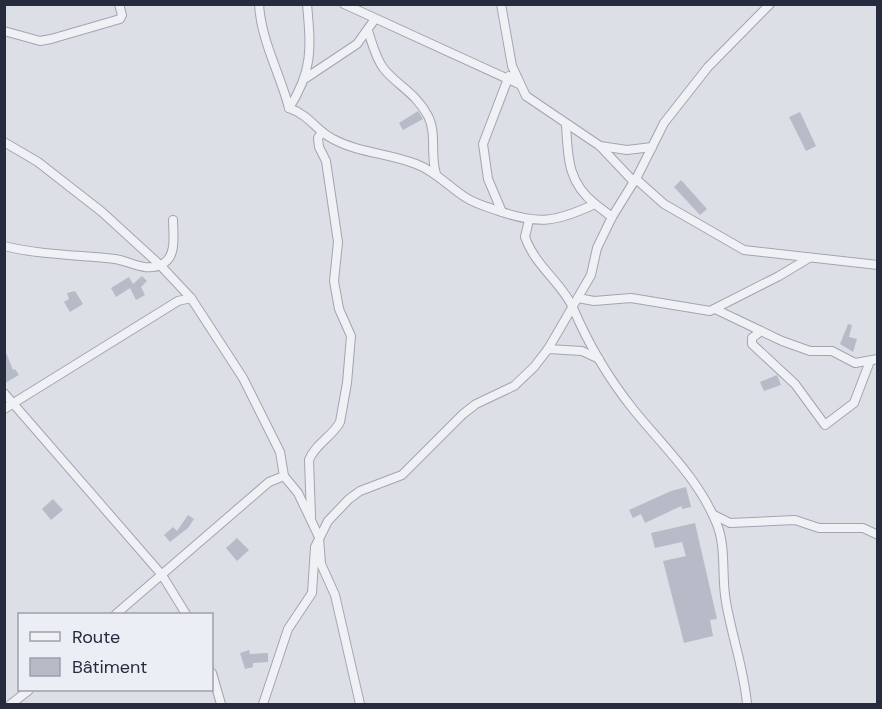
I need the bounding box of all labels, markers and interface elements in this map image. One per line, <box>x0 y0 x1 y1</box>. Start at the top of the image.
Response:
legend <box>18 613 213 691</box>
text: Route <box>72 625 120 649</box>
text: Bâtiment <box>72 655 147 679</box>

